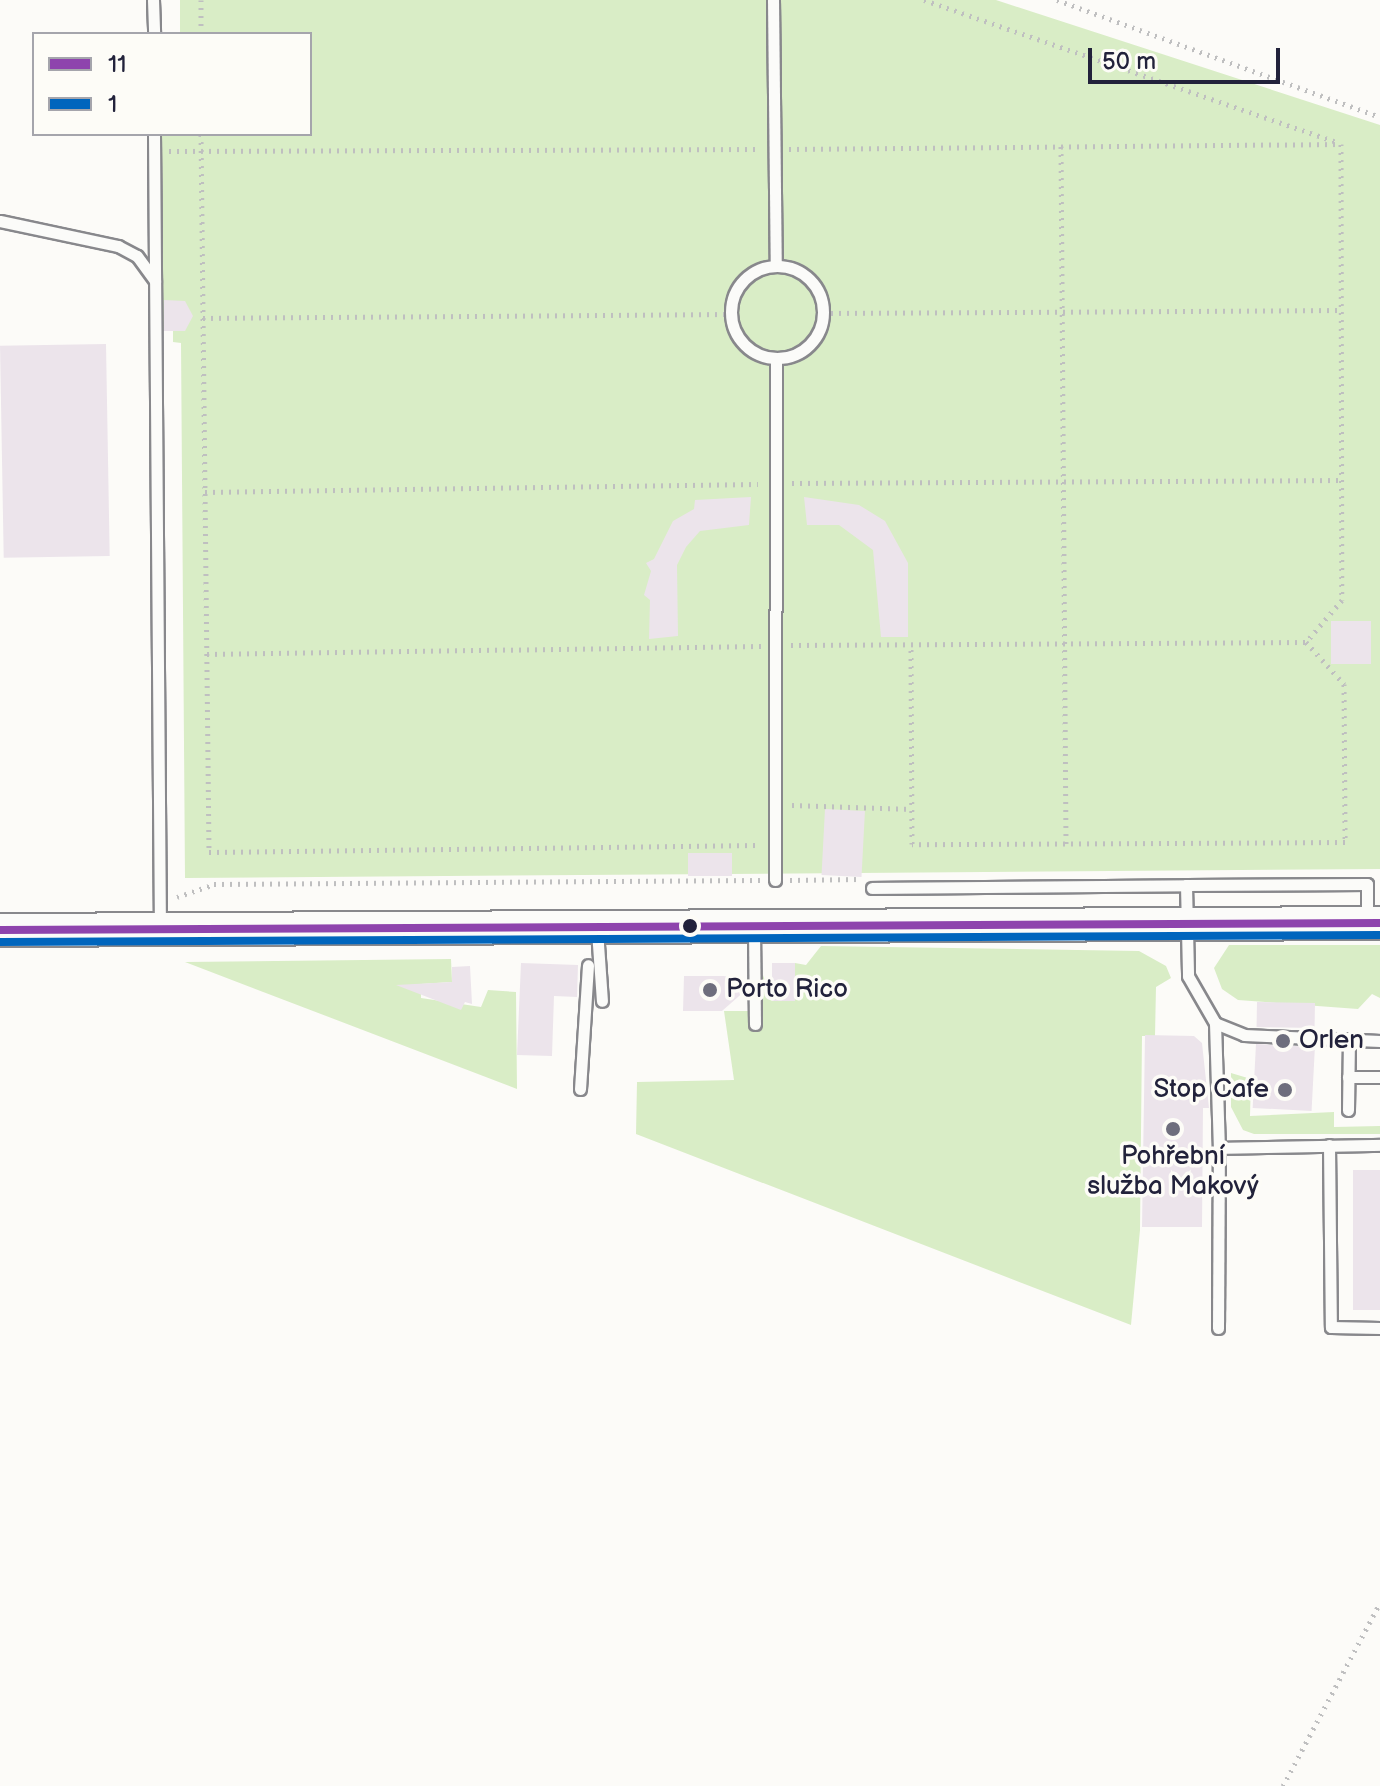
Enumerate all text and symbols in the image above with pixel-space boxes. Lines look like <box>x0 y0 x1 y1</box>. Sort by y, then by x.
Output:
legend <box>32 32 312 136</box>
scale bar <box>1092 32 1284 82</box>
text: 50 m <box>1102 47 1156 76</box>
text: 11 <box>108 50 127 79</box>
text: 1 <box>108 90 117 119</box>
unlabelled marker <box>682 918 698 934</box>
place label: Porto Rico <box>726 974 848 1006</box>
marker: Porto Rico <box>701 981 719 999</box>
place label: Orlen <box>1299 1025 1364 1057</box>
marker: Orlen <box>1274 1032 1292 1050</box>
place label: Stop Cafe <box>1154 1074 1269 1106</box>
marker: Stop Cafe <box>1276 1081 1294 1099</box>
marker: Pohřební služba Makový <box>1164 1120 1182 1138</box>
place label: Pohřební služba Makový <box>1087 1141 1259 1202</box>

